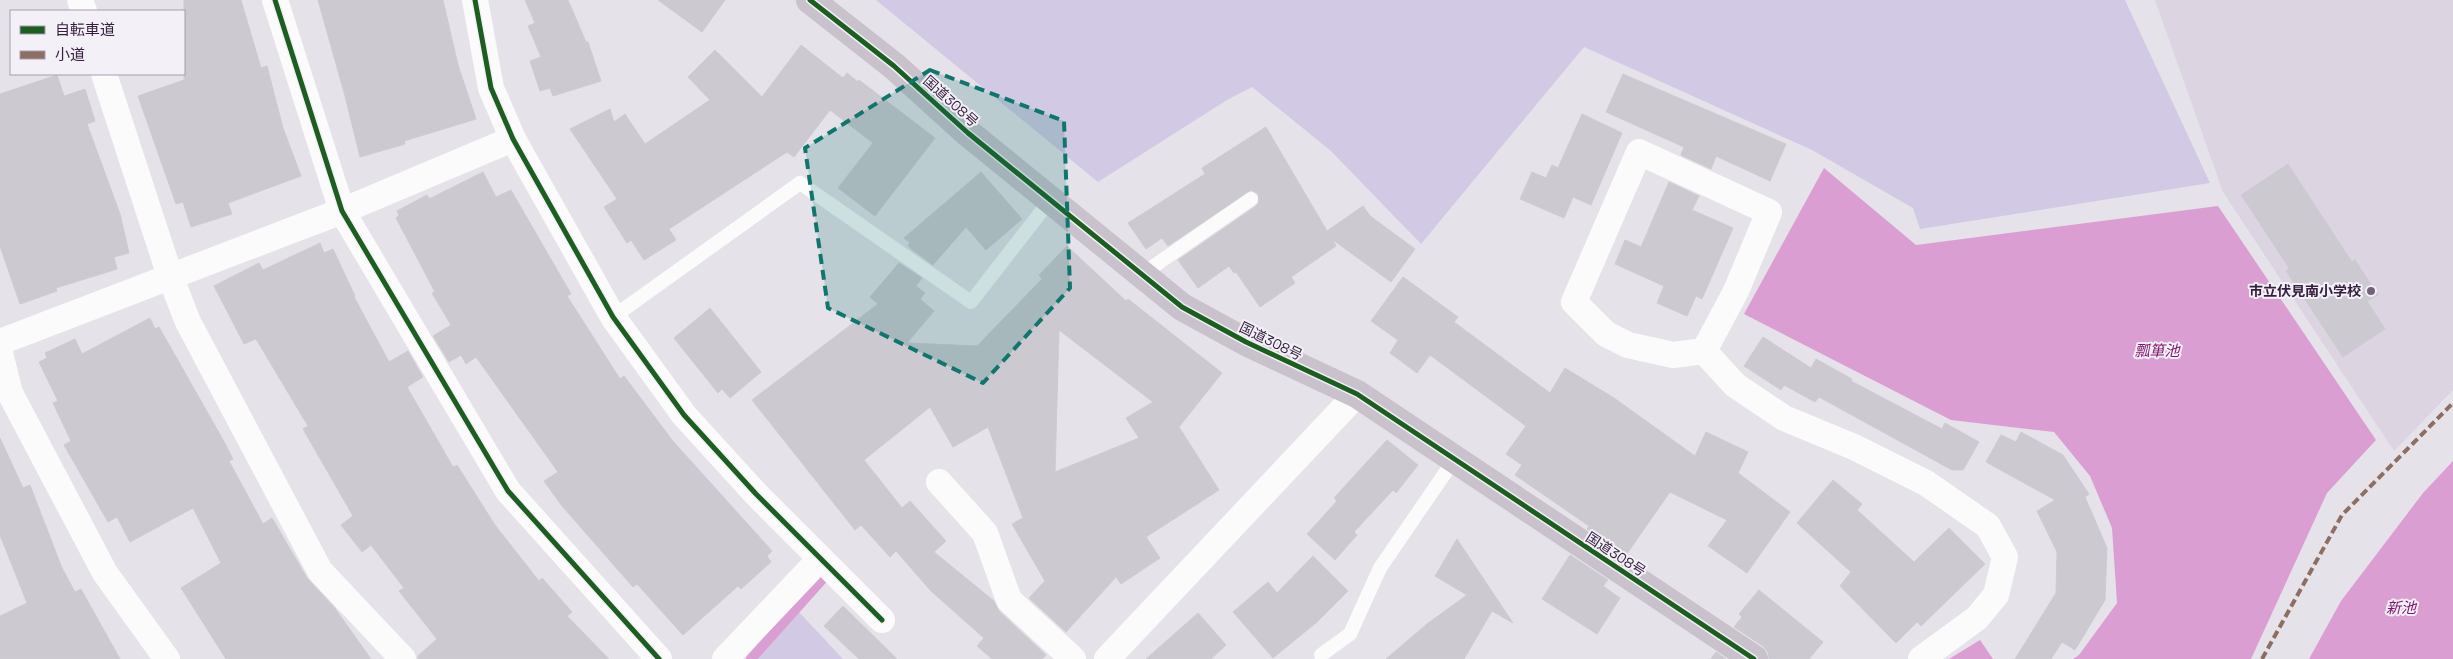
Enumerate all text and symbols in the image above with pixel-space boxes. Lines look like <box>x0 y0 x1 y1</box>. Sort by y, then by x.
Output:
legend <box>10 10 185 75</box>
text: 自転車道 <box>55 20 115 39</box>
text: 小道 <box>55 45 85 64</box>
street label: 国道308号 <box>920 72 982 130</box>
place label: 市立伏見南小学校 <box>2249 282 2361 300</box>
marker: 市立伏見南小学校 <box>2365 285 2377 297</box>
street label: 国道308号 <box>1236 318 1306 364</box>
water label: 瓢箪池 <box>2134 341 2181 360</box>
street label: 国道308号 <box>1583 528 1649 580</box>
water label: 新池 <box>2386 598 2418 617</box>

